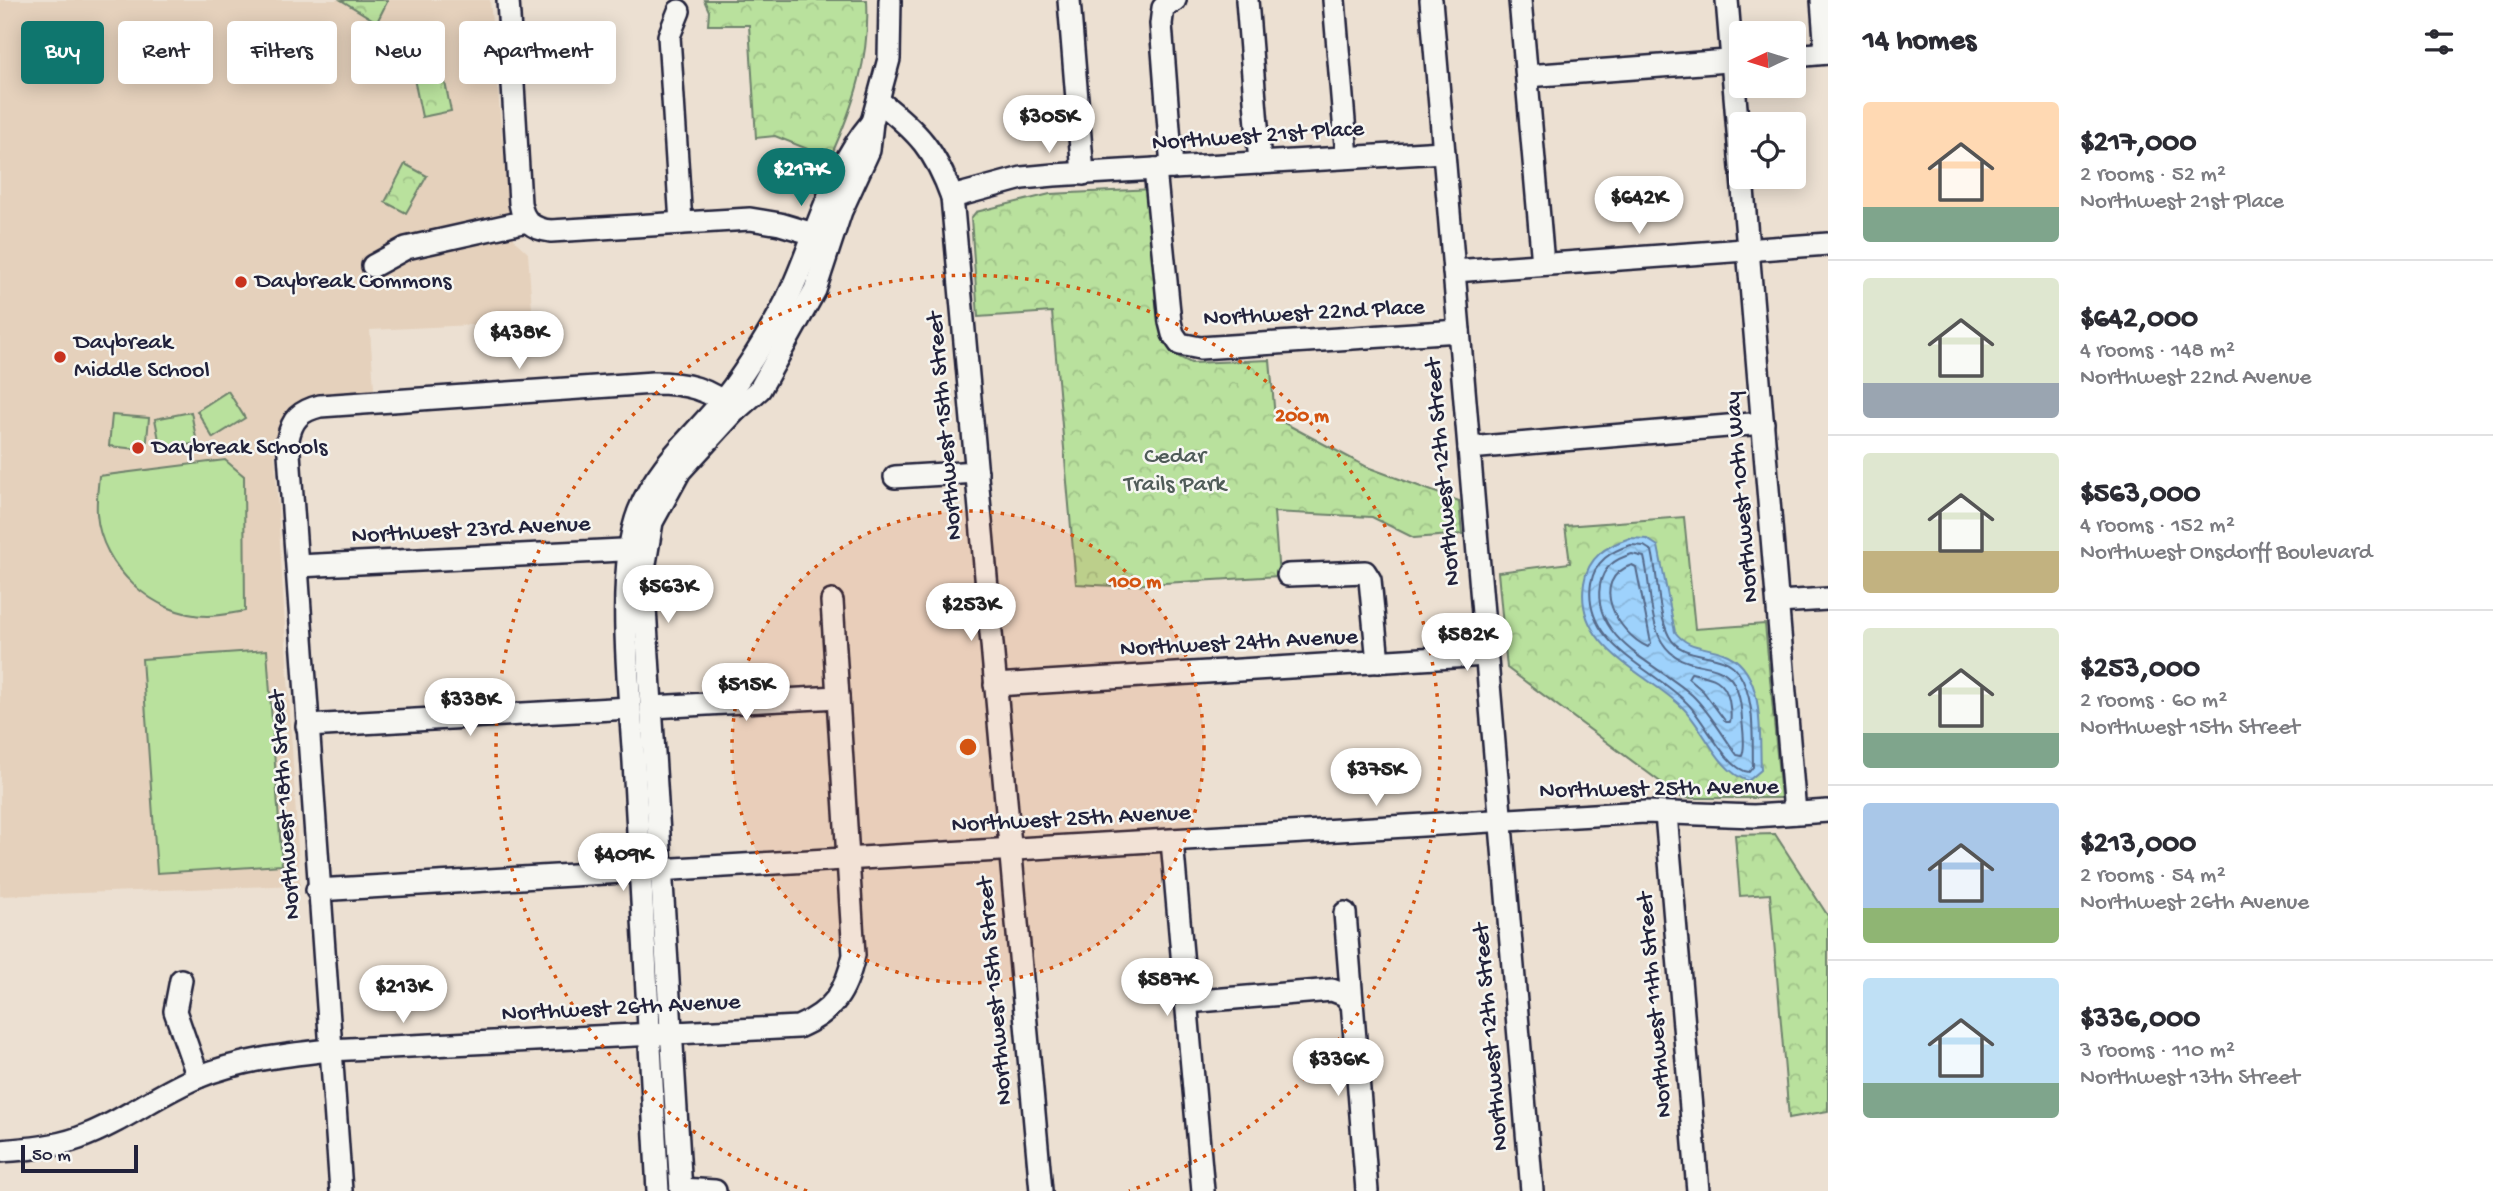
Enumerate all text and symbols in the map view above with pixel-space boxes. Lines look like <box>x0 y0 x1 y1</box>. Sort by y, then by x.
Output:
chip: Buy <box>21 21 104 84</box>
chip: Rent <box>118 21 213 84</box>
chip: Filters <box>227 21 337 84</box>
chip: New <box>351 21 445 84</box>
chip: Apartment <box>459 21 616 84</box>
north arrow <box>1729 21 1806 98</box>
map controls <box>1729 21 1806 189</box>
icon: filters <box>2420 23 2458 61</box>
text: 14 homes <box>1863 25 1976 60</box>
pin: $305K <box>1000 96 1098 155</box>
text: $305K <box>1019 104 1079 131</box>
button: locate <box>1729 112 1806 189</box>
street label: Northwest 21st Place <box>1151 115 1366 159</box>
text: $217,000 <box>2080 127 2196 162</box>
icon: home <box>1919 130 2003 214</box>
pin: $217K <box>752 148 850 208</box>
text: $217K <box>773 157 829 184</box>
text: 2 rooms · 52 m² <box>2080 162 2226 189</box>
pin: $642K <box>1590 176 1688 236</box>
text: $642K <box>1611 185 1667 212</box>
text: Northwest 21st Place <box>2080 189 2284 216</box>
place label: Daybreak Commons <box>253 268 452 297</box>
marker: Daybreak Commons <box>233 274 249 290</box>
street label: Northwest 22nd Place <box>1203 294 1426 334</box>
text: $642,000 <box>2080 303 2198 338</box>
icon: home <box>1919 306 2003 390</box>
street label: Northwest 15th Street <box>921 308 970 541</box>
pin: $438K <box>470 312 568 371</box>
text: $438K <box>490 320 548 347</box>
place label: Daybreak Middle School <box>72 329 210 386</box>
text: 4 rooms · 148 m² <box>2080 338 2235 365</box>
marker: Daybreak Middle School <box>52 349 68 365</box>
street label: Northwest 12th Street <box>1419 355 1468 587</box>
text: Northwest 22nd Avenue <box>2080 365 2311 392</box>
street label: Northwest 10th Way <box>1719 390 1767 604</box>
text: 200 m <box>1275 405 1329 430</box>
place label: Daybreak Schools <box>150 434 328 463</box>
marker: Daybreak Schools <box>130 440 146 456</box>
park label: Cedar Trails Park <box>1122 443 1228 500</box>
text: $563,000 <box>2080 478 2201 513</box>
icon: home <box>1919 481 2003 565</box>
street label: Northwest 23rd Avenue <box>351 510 592 552</box>
text: 4 rooms · 152 m² <box>2080 513 2235 540</box>
text: Northwest Onsdorff Boulevard <box>2080 540 2372 567</box>
pin: $563K <box>619 566 717 625</box>
text: 100 m <box>1108 571 1161 596</box>
text: $563K <box>639 574 697 601</box>
pin: $253K <box>922 584 1020 643</box>
text: $253K <box>942 592 1000 619</box>
pin: $582K <box>1418 614 1516 673</box>
text: $582K <box>1438 622 1496 649</box>
street label: Northwest 24th Avenue <box>1119 623 1359 665</box>
text: $253,000 <box>2080 653 2200 688</box>
icon: home <box>1919 656 2003 740</box>
pin: $515K <box>697 664 795 723</box>
text: $515K <box>718 672 774 699</box>
pin: $338K <box>421 678 519 738</box>
street label: Northwest 18th Street <box>263 687 308 921</box>
text: $338K <box>440 687 500 714</box>
text: 2 rooms · 60 m² <box>2080 688 2227 715</box>
text: Northwest 15th Street <box>2080 715 2300 742</box>
centre of rings <box>956 735 980 759</box>
pin: $375K <box>1327 748 1425 808</box>
text: $375K <box>1347 757 1406 784</box>
street label: Northwest 25th Avenue <box>1539 773 1780 807</box>
street label: Northwest 25th Avenue <box>951 799 1192 841</box>
text: $213,000 <box>2080 828 2196 863</box>
icon: home <box>1919 831 2003 915</box>
pin: $409K <box>574 834 672 893</box>
text: $409K <box>594 842 652 869</box>
text: 2 rooms · 54 m² <box>2080 863 2226 890</box>
street label: Northwest 15th Street <box>971 873 1020 1106</box>
street label: Northwest 11th Street <box>1631 889 1680 1119</box>
text: Northwest 26th Avenue <box>2080 890 2309 917</box>
street label: Northwest 12th Street <box>1467 920 1516 1152</box>
pin: $587K <box>1118 958 1216 1018</box>
pin: $213K <box>354 965 452 1025</box>
text: $587K <box>1137 967 1197 994</box>
text: $213K <box>375 974 431 1001</box>
street label: Northwest 26th Avenue <box>501 988 742 1030</box>
text: $336,000 <box>2080 1003 2200 1038</box>
icon: home <box>1919 1006 2003 1090</box>
pin: $336K <box>1289 1038 1387 1098</box>
text: 3 rooms · 110 m² <box>2080 1038 2235 1065</box>
text: $336K <box>1309 1047 1367 1074</box>
text: Northwest 13th Street <box>2080 1065 2300 1092</box>
scale bar <box>21 1142 138 1174</box>
text: 50 m <box>32 1145 71 1168</box>

